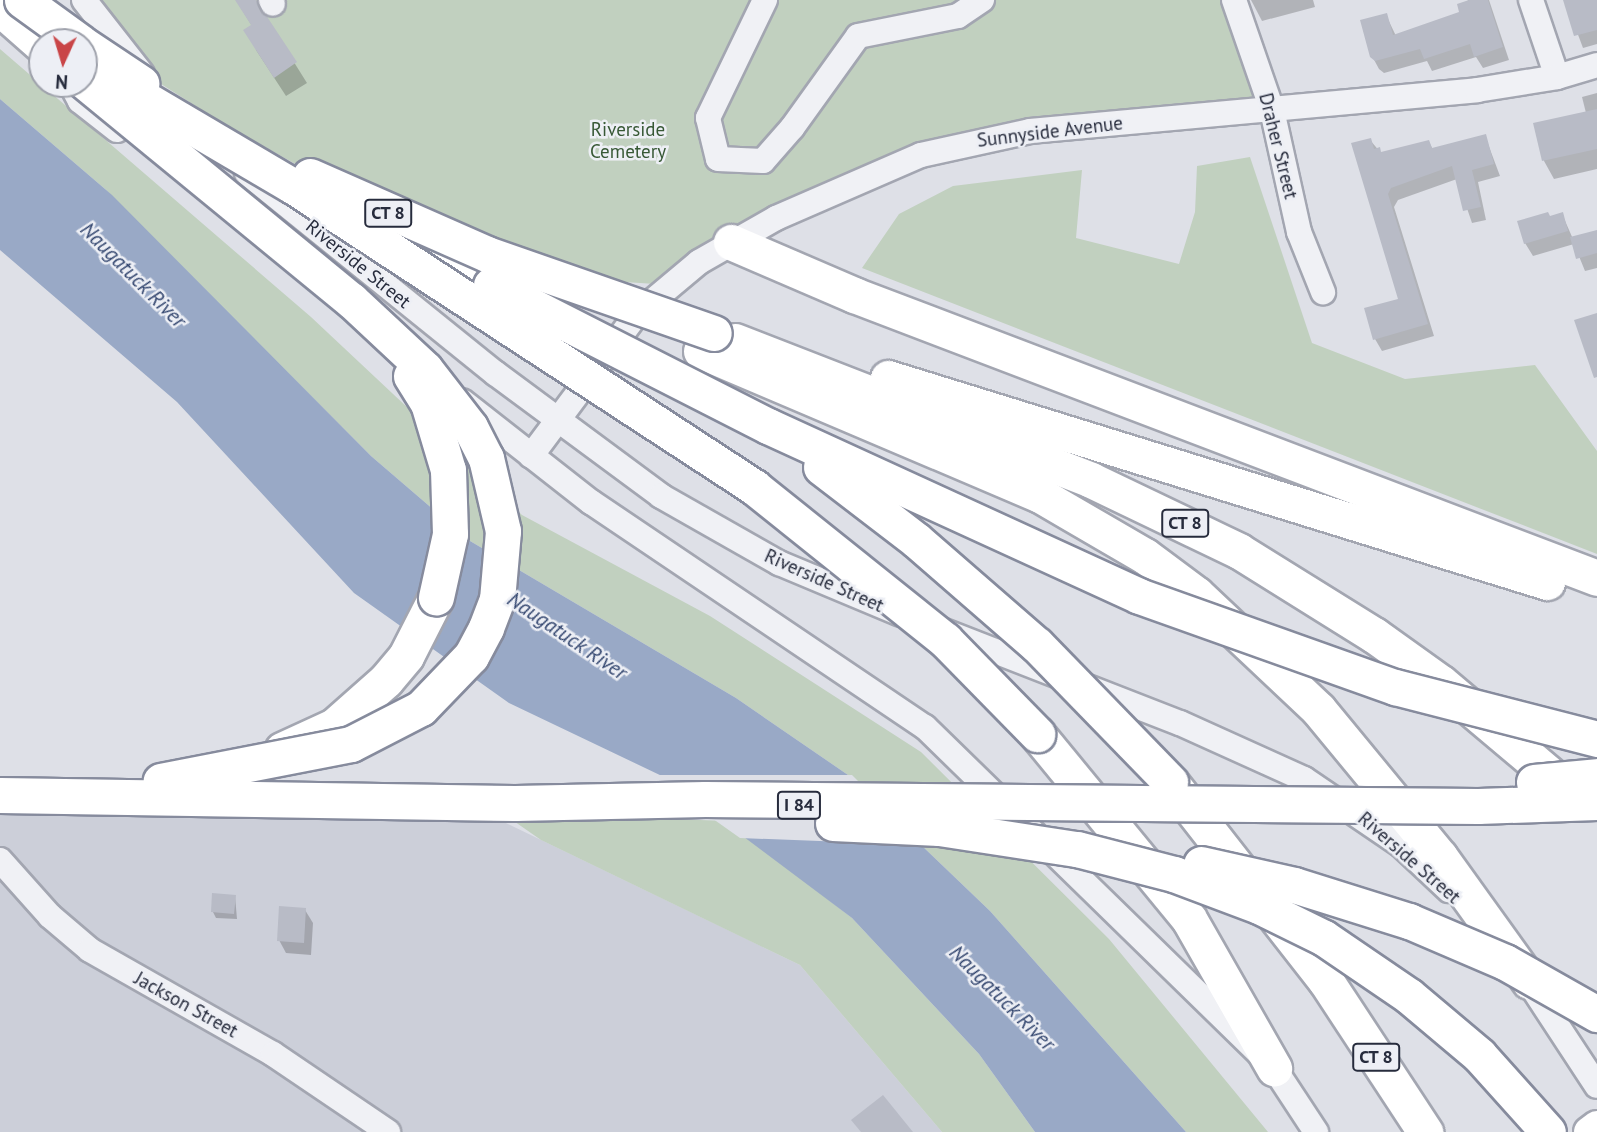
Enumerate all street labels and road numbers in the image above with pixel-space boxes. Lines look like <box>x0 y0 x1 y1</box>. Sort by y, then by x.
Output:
street label: Draher Street <box>1254 91 1302 201</box>
street label: Sunnyside Avenue <box>975 112 1125 152</box>
road number: CT 8 <box>364 198 412 228</box>
street label: Riverside Street <box>301 215 415 313</box>
road number: CT 8 <box>1160 508 1210 538</box>
street label: Riverside Street <box>761 545 887 617</box>
road number: I 84 <box>776 790 822 820</box>
street label: Riverside Street <box>1353 807 1465 909</box>
street label: Jackson Street <box>130 967 242 1043</box>
road number: CT 8 <box>1352 1042 1400 1072</box>

